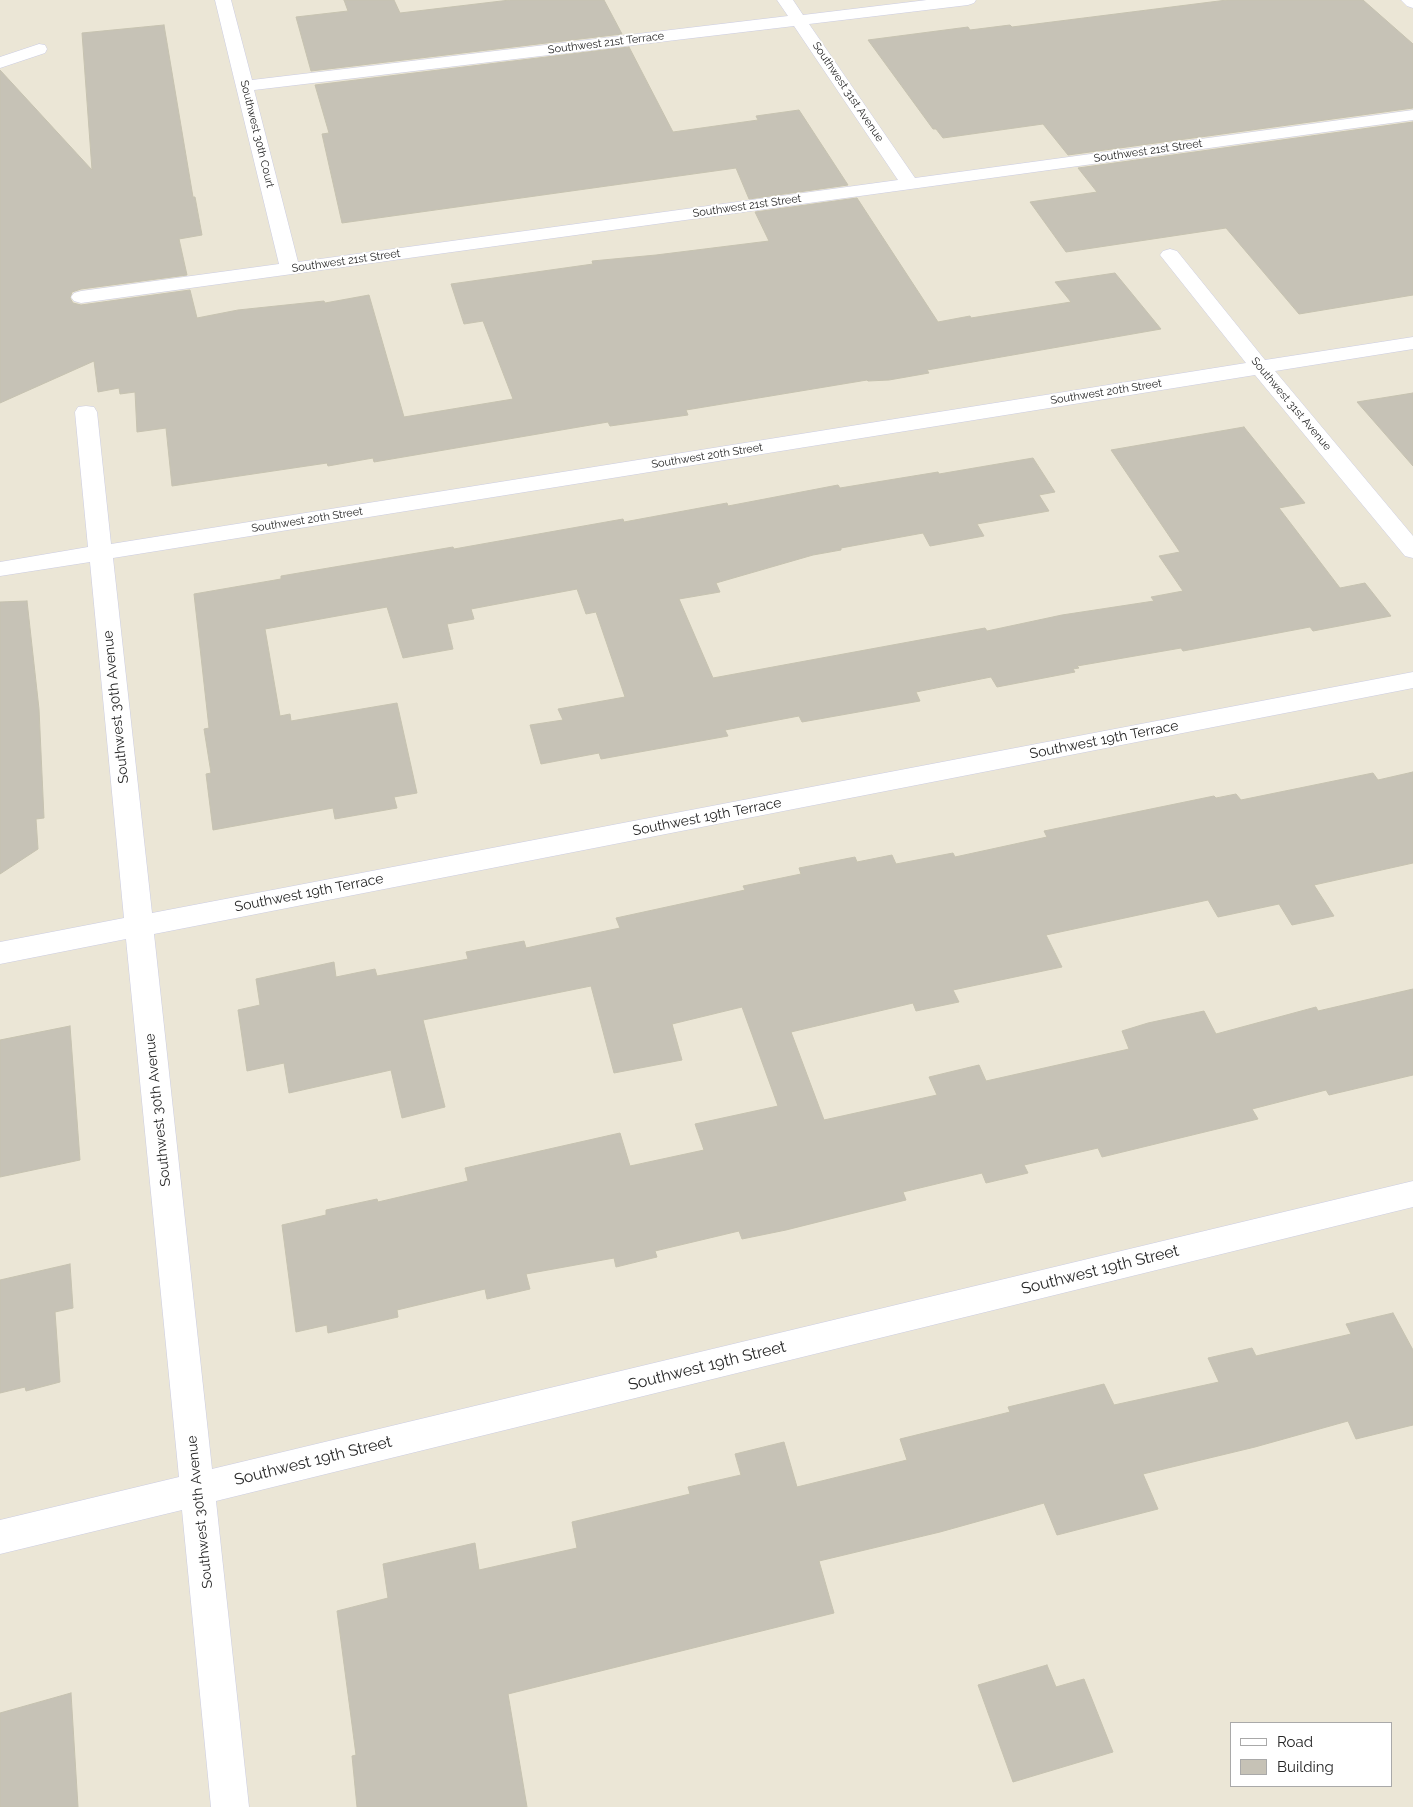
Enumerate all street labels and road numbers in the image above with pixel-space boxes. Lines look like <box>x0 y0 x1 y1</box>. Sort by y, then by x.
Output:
street label: Southwest 21st Terrace <box>547 29 665 57</box>
street label: Southwest 31st Avenue <box>810 40 886 144</box>
street label: Southwest 30th Court <box>237 79 277 189</box>
street label: Southwest 21st Street <box>1093 137 1203 165</box>
street label: Southwest 21st Street <box>692 192 802 220</box>
street label: Southwest 21st Street <box>291 247 401 275</box>
street label: Southwest 31st Avenue <box>1248 355 1334 453</box>
street label: Southwest 20th Street <box>1049 377 1163 407</box>
street label: Southwest 20th Street <box>650 441 764 471</box>
street label: Southwest 20th Street <box>250 505 364 535</box>
street label: Southwest 30th Avenue <box>100 630 132 784</box>
street label: Southwest 19th Terrace <box>1028 717 1180 763</box>
street label: Southwest 19th Terrace <box>631 794 783 840</box>
street label: Southwest 19th Terrace <box>233 870 385 916</box>
street label: Southwest 30th Avenue <box>142 1033 174 1187</box>
street label: Southwest 19th Street <box>1019 1241 1181 1299</box>
street label: Southwest 19th Street <box>626 1337 788 1395</box>
street label: Southwest 19th Street <box>232 1432 394 1490</box>
street label: Southwest 30th Avenue <box>184 1435 216 1589</box>

